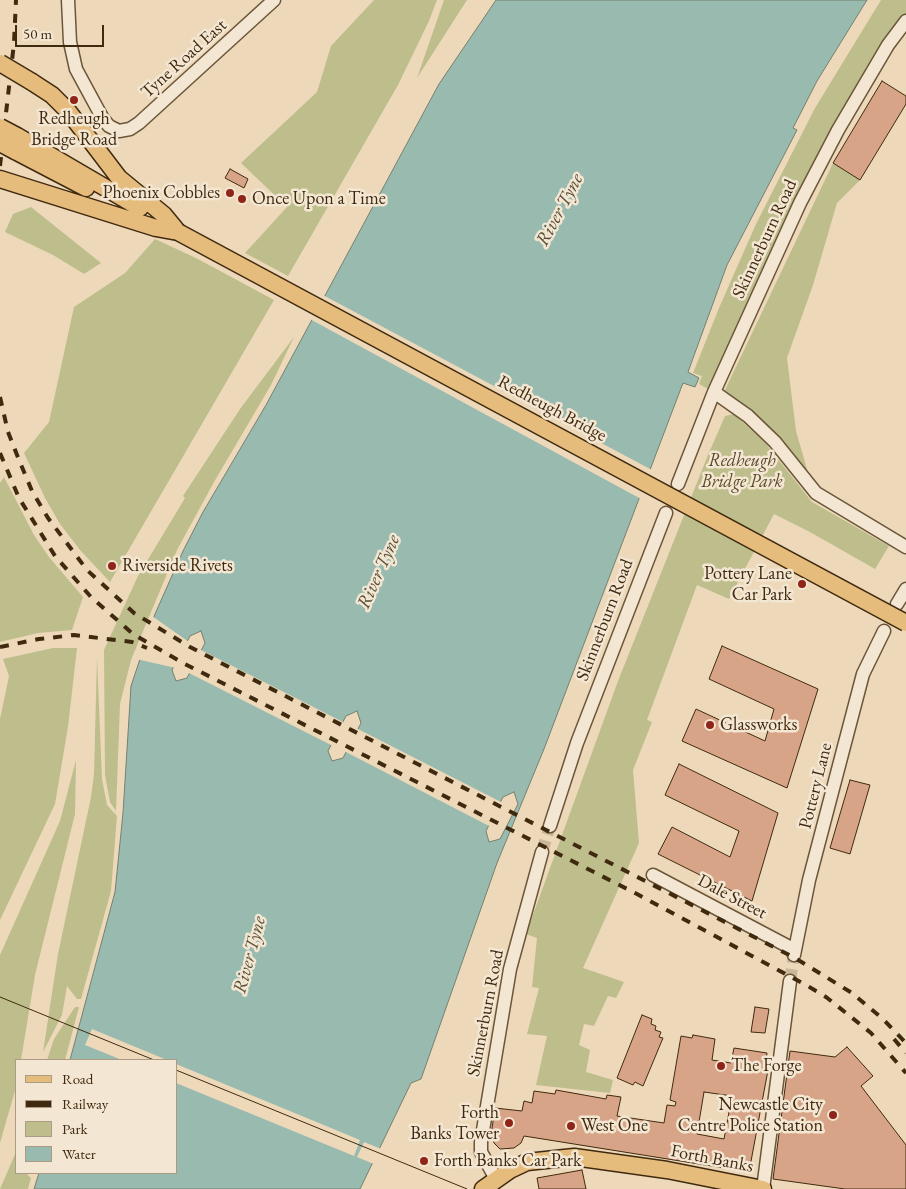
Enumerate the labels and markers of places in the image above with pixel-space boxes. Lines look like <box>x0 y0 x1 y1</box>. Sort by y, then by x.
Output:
marker: Redheugh Bridge Road <box>68 94 80 106</box>
place label: Redheugh Bridge Road <box>31 108 117 150</box>
place label: Phoenix Cobbles <box>102 182 220 204</box>
marker: Phoenix Cobbles <box>224 187 236 199</box>
place label: Once Upon a Time <box>252 188 386 210</box>
marker: Once Upon a Time <box>236 193 248 205</box>
place label: Riverside Rivets <box>122 555 233 577</box>
marker: Riverside Rivets <box>106 560 118 572</box>
place label: Pottery Lane Car Park <box>704 563 792 606</box>
marker: Pottery Lane Car Park <box>796 578 808 590</box>
place label: Glassworks <box>720 714 797 736</box>
marker: Glassworks <box>704 719 716 731</box>
place label: The Forge <box>731 1055 801 1077</box>
marker: The Forge <box>715 1060 727 1072</box>
place label: Newcastle City Centre Police Station <box>678 1094 823 1136</box>
place label: Forth Banks Tower <box>410 1102 499 1144</box>
marker: Newcastle City Centre Police Station <box>827 1109 839 1121</box>
place label: West One <box>581 1115 648 1137</box>
marker: Forth Banks Tower <box>503 1117 515 1129</box>
marker: West One <box>565 1120 577 1132</box>
place label: Forth Banks Car Park <box>434 1150 581 1172</box>
marker: Forth Banks Car Park <box>418 1155 430 1167</box>

